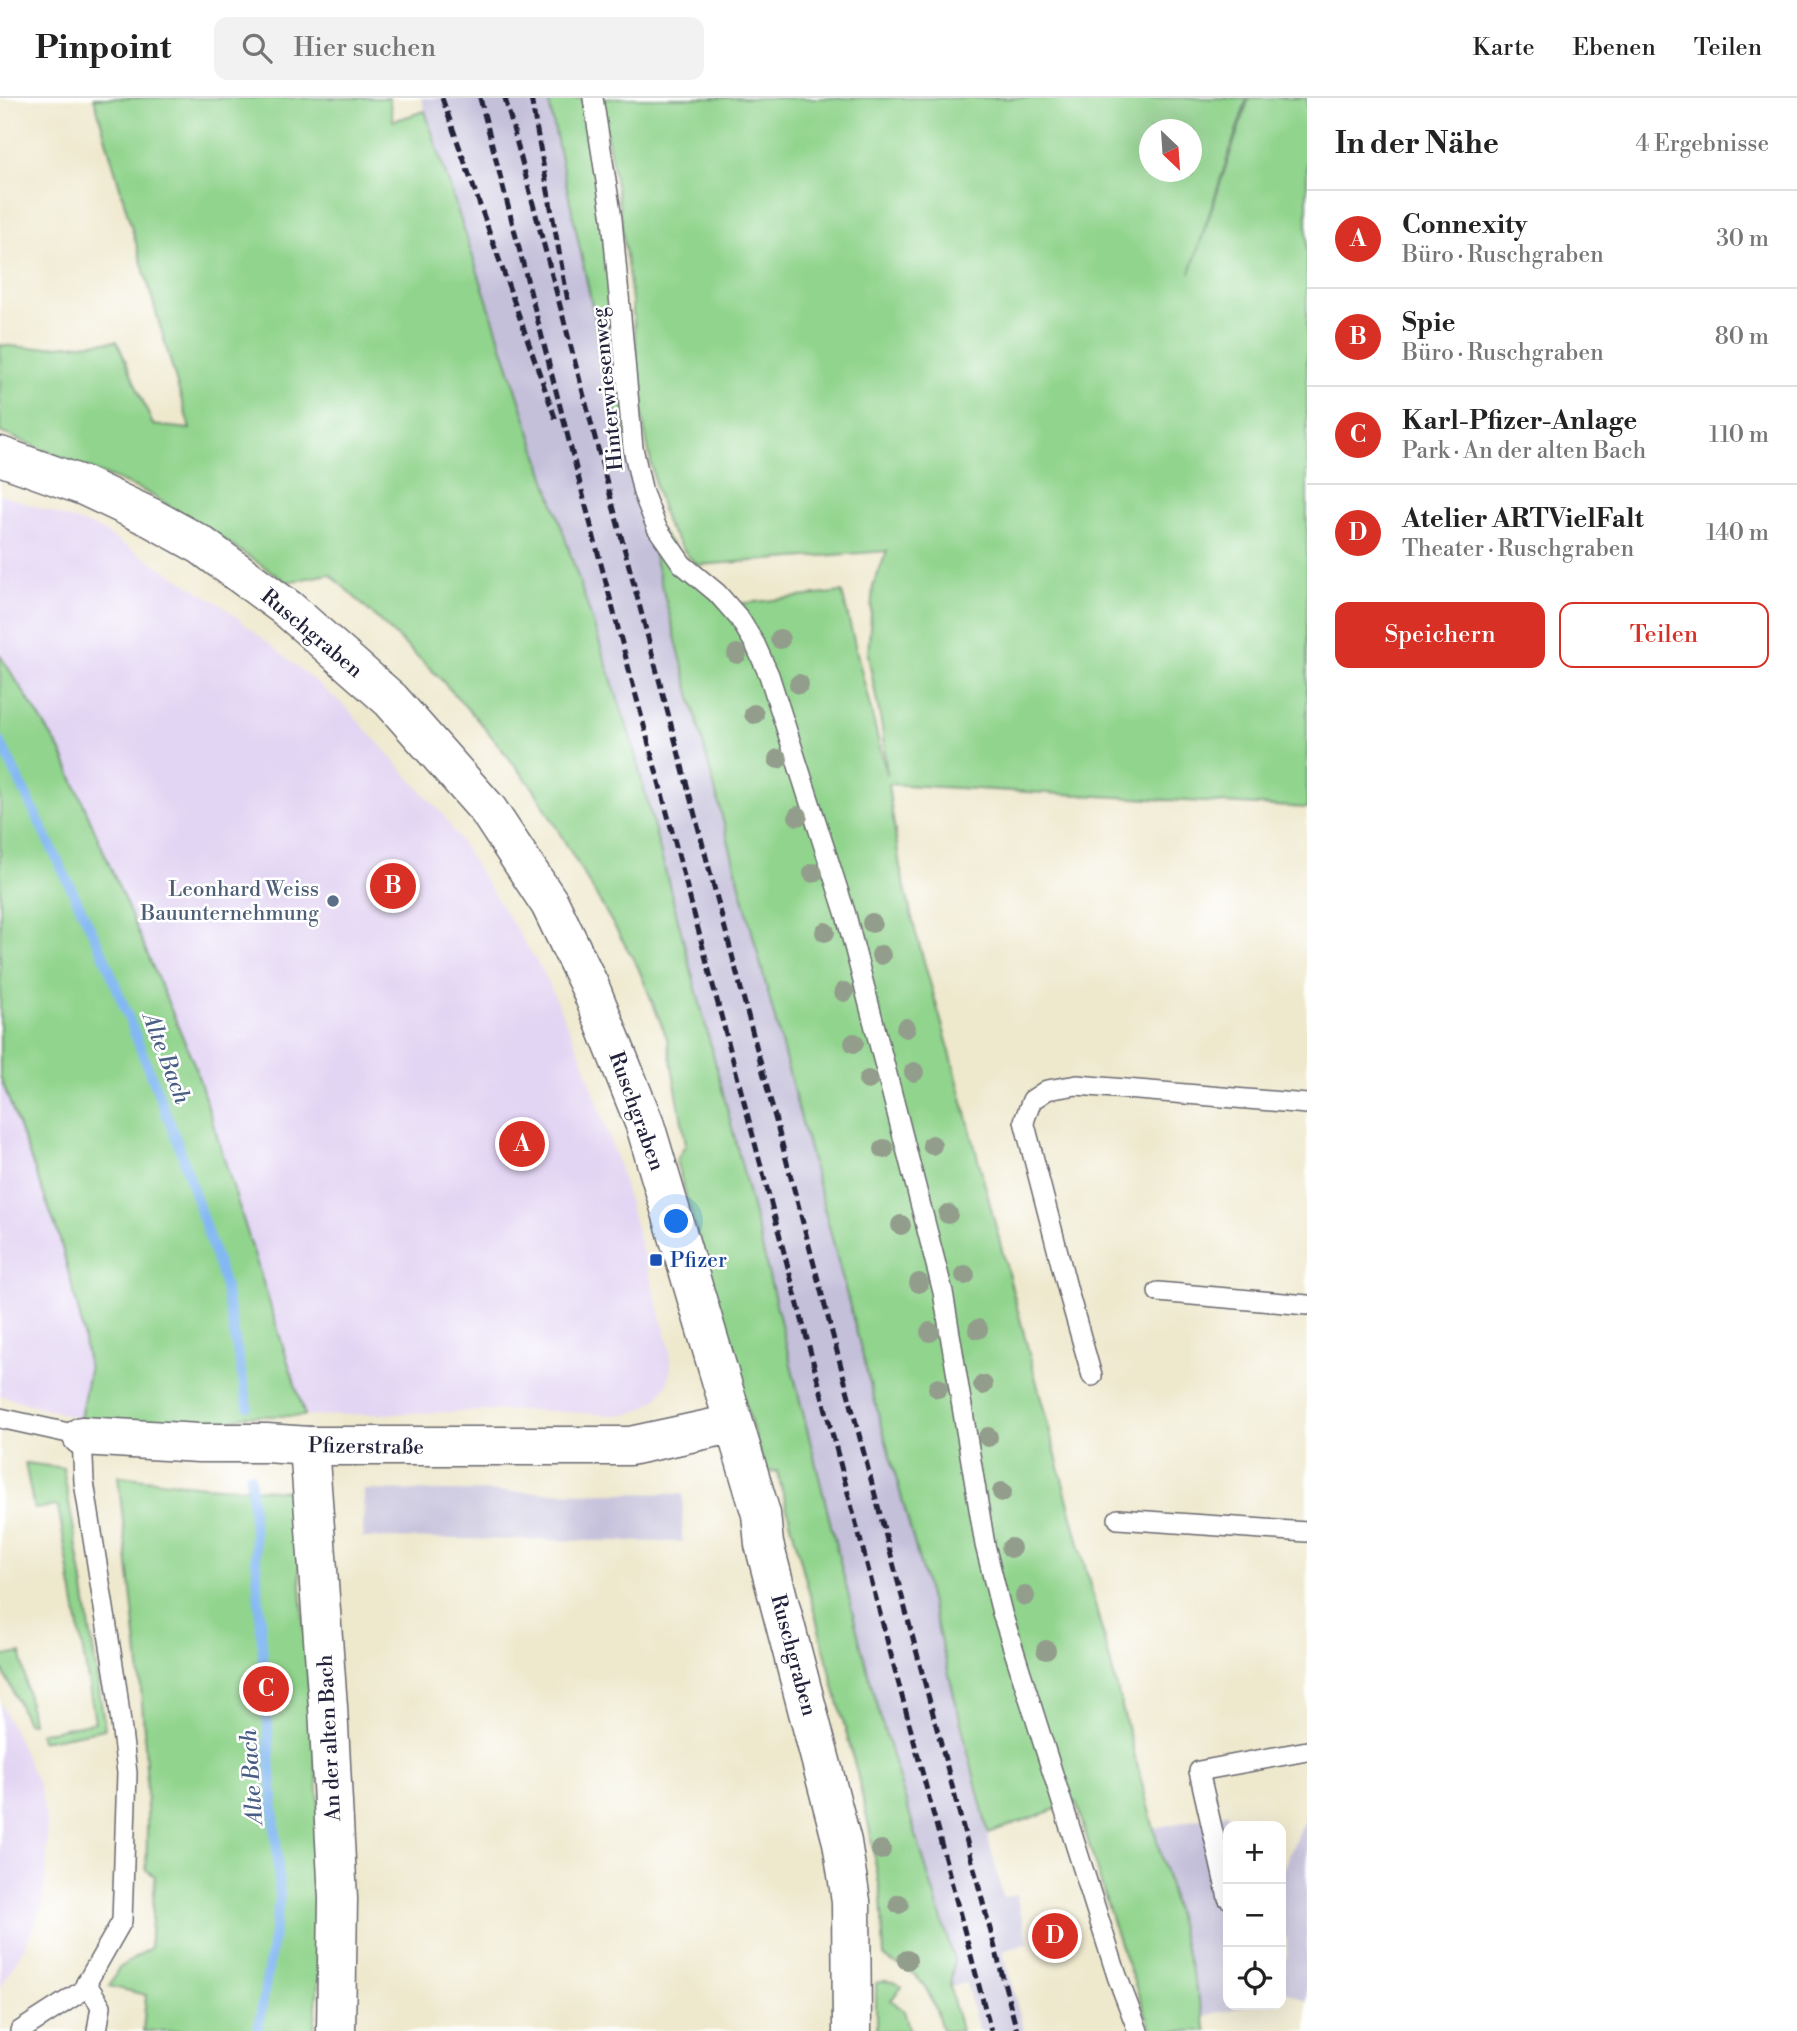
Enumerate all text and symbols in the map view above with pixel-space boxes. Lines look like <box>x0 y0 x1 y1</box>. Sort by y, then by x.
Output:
search box <box>214 17 704 80</box>
text: Pinpoint <box>35 28 172 69</box>
icon: search <box>238 29 276 67</box>
text: Hier suchen <box>294 32 436 64</box>
text: Karte <box>1473 33 1535 63</box>
text: Ebenen <box>1573 33 1656 63</box>
text: Teilen <box>1694 33 1762 63</box>
north arrow <box>1139 119 1202 182</box>
text: In der Nähe <box>1335 125 1499 163</box>
text: 4 Ergebnisse <box>1636 130 1769 158</box>
text: Connexity <box>1402 209 1527 241</box>
text: A <box>1350 225 1366 253</box>
text: 30 m <box>1716 225 1769 253</box>
text: Büro · Ruschgraben <box>1402 241 1604 269</box>
street label: Hinterwiesenweg <box>586 306 630 472</box>
text: Spie <box>1402 307 1456 339</box>
text: B <box>1349 323 1367 351</box>
text: 80 m <box>1715 323 1769 351</box>
text: Büro · Ruschgraben <box>1402 339 1604 367</box>
text: Karl-Pfizer-Anlage <box>1402 405 1637 437</box>
text: C <box>1350 421 1366 449</box>
text: 110 m <box>1709 421 1769 449</box>
text: Park · An der alten Bach <box>1402 437 1646 465</box>
text: Atelier ARTVielFalt <box>1402 503 1644 535</box>
text: D <box>1349 519 1367 547</box>
text: 140 m <box>1706 519 1769 547</box>
text: Theater · Ruschgraben <box>1402 535 1634 563</box>
street label: Ruschgraben <box>255 584 368 684</box>
button: Speichern <box>1335 602 1545 668</box>
button: Teilen <box>1559 602 1769 668</box>
pin: B <box>370 860 416 912</box>
place label: Leonhard Weiss Bauunternehmung <box>139 877 319 927</box>
marker: Leonhard Weiss Bauunternehmung <box>325 893 341 909</box>
water label: Alte Bach <box>135 1006 196 1108</box>
street label: Ruschgraben <box>603 1048 670 1175</box>
pin: A <box>499 1118 545 1170</box>
your location <box>659 1204 693 1238</box>
place label: Pfizer <box>670 1248 727 1274</box>
marker: Pfizer <box>648 1252 664 1268</box>
street label: Pfizerstraße <box>308 1433 424 1461</box>
street label: Ruschgraben <box>764 1592 822 1719</box>
street label: An der alten Bach <box>313 1653 347 1823</box>
pin: C <box>243 1663 289 1715</box>
water label: Alte Bach <box>235 1728 270 1829</box>
map controls <box>1223 1821 1286 2010</box>
button: + <box>1223 1821 1286 1884</box>
button: − <box>1223 1884 1286 1947</box>
pin: D <box>1032 1910 1078 1962</box>
button: locate <box>1223 1947 1286 2010</box>

